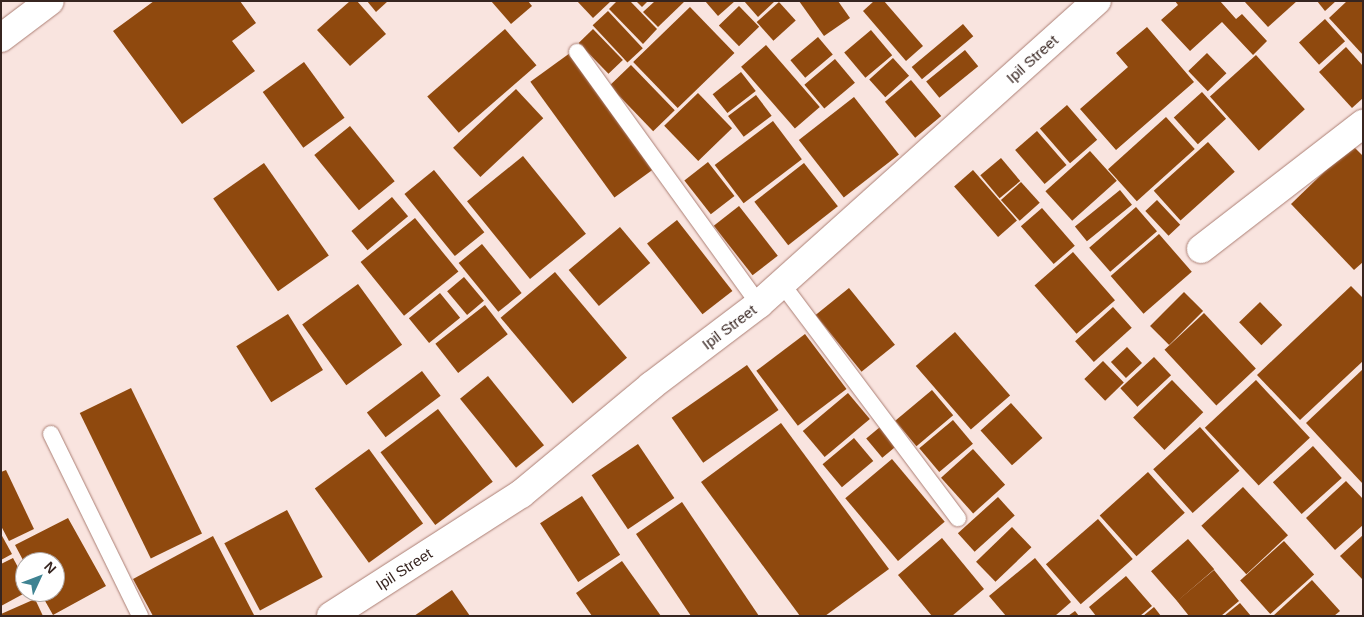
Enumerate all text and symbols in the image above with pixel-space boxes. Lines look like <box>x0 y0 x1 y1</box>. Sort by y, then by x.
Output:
street label: Ipil Street <box>1002 31 1062 87</box>
street label: Ipil Street <box>698 301 760 353</box>
street label: Ipil Street <box>373 544 435 594</box>
north arrow <box>15 552 65 602</box>
text: N <box>41 558 60 577</box>

